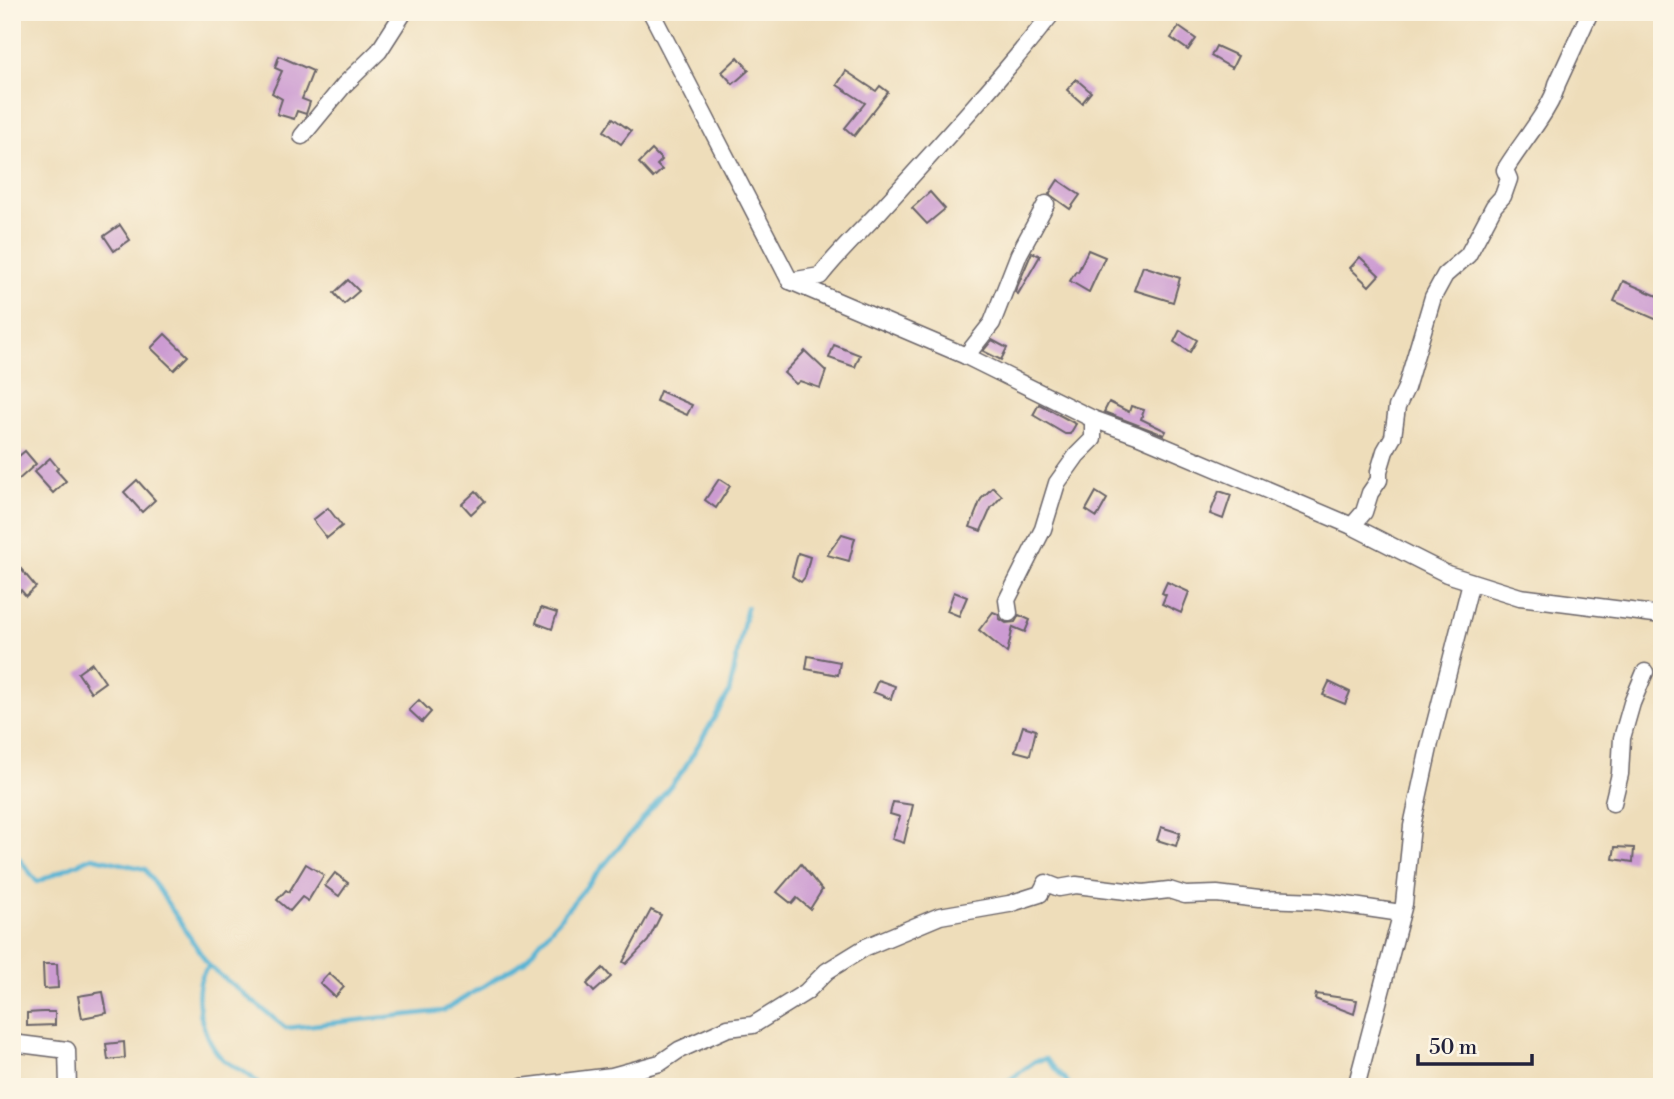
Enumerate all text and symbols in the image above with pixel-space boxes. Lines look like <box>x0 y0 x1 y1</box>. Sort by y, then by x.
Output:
scale bar <box>1418 1022 1532 1066</box>
text: 50 m <box>1429 1035 1477 1061</box>

